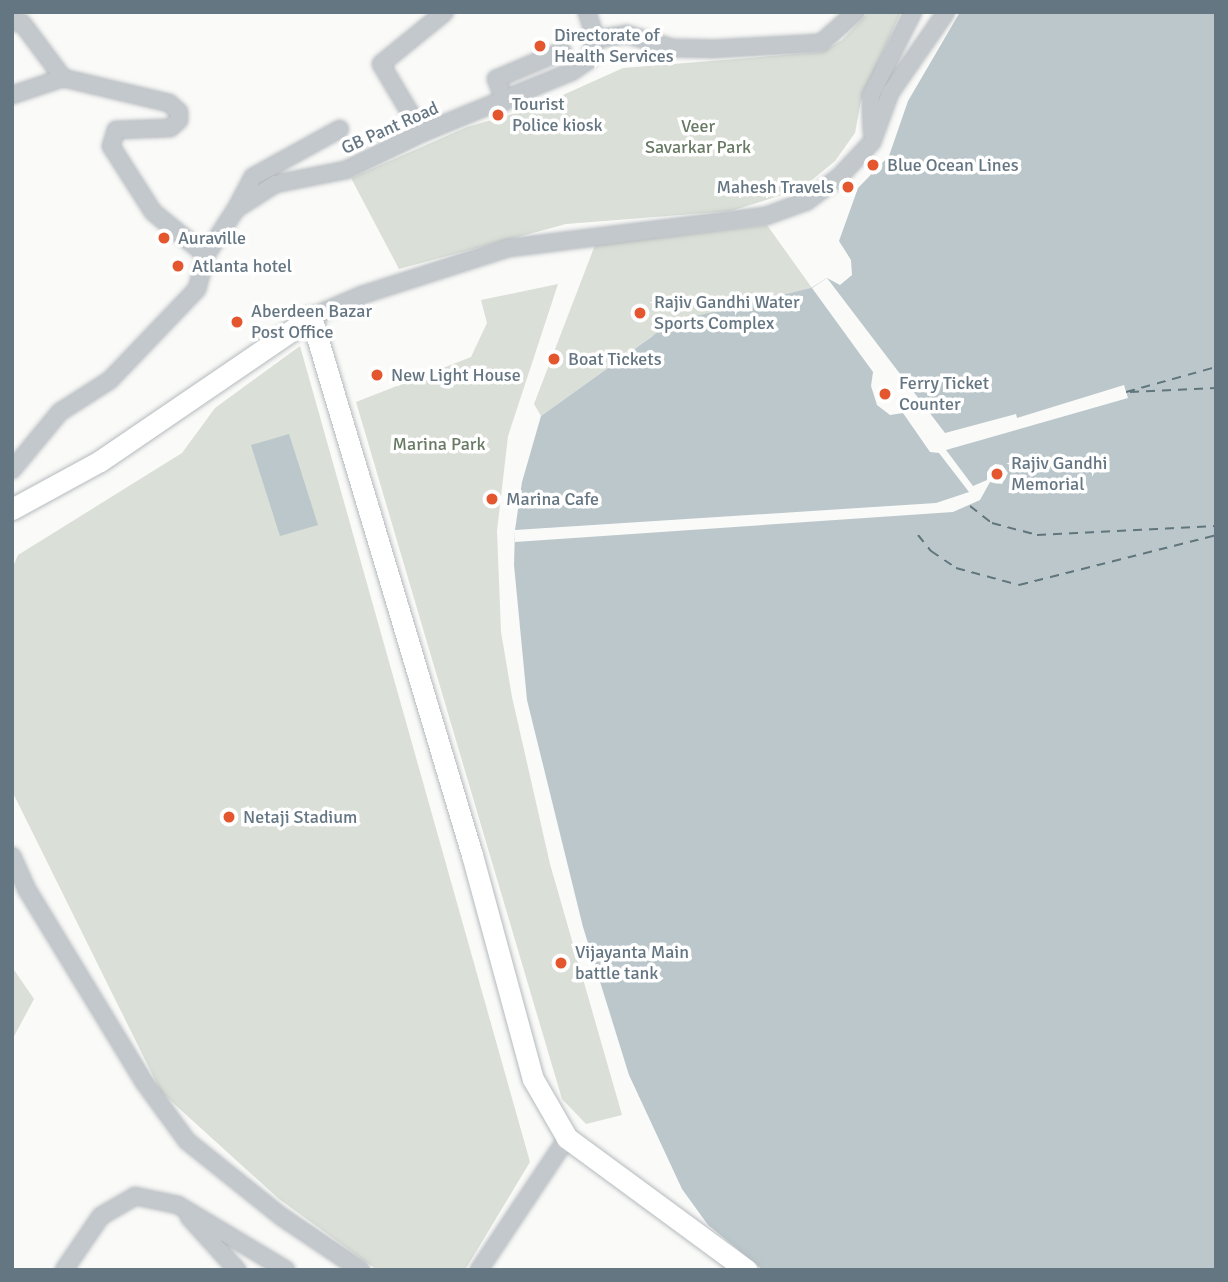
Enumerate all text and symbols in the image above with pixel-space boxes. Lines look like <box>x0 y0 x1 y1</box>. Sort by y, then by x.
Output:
place label: Directorate of Health Services <box>554 25 674 68</box>
marker: Directorate of Health Services <box>532 38 548 54</box>
place label: Tourist Police kiosk <box>512 94 603 136</box>
street label: GB Pant Road <box>338 97 442 159</box>
marker: Tourist Police kiosk <box>490 107 506 123</box>
park label: Veer Savarkar Park <box>645 116 751 158</box>
place label: Blue Ocean Lines <box>887 154 1019 176</box>
marker: Blue Ocean Lines <box>865 157 881 173</box>
place label: Mahesh Travels <box>716 176 834 198</box>
marker: Mahesh Travels <box>840 179 856 195</box>
place label: Auraville <box>178 227 246 249</box>
marker: Auraville <box>156 230 172 246</box>
place label: Atlanta hotel <box>192 255 292 277</box>
marker: Atlanta hotel <box>170 258 186 274</box>
place label: Rajiv Gandhi Water Sports Complex <box>654 292 800 334</box>
place label: Aberdeen Bazar Post Office <box>251 301 372 344</box>
marker: Rajiv Gandhi Water Sports Complex <box>632 305 648 321</box>
marker: Aberdeen Bazar Post Office <box>229 314 245 330</box>
place label: Boat Tickets <box>568 348 662 370</box>
marker: Boat Tickets <box>546 351 562 367</box>
place label: New Light House <box>391 364 521 386</box>
marker: New Light House <box>369 367 385 383</box>
place label: Ferry Ticket Counter <box>899 373 989 416</box>
marker: Ferry Ticket Counter <box>877 386 893 402</box>
park label: Marina Park <box>393 433 485 455</box>
place label: Rajiv Gandhi Memorial <box>1011 453 1107 496</box>
marker: Rajiv Gandhi Memorial <box>989 466 1005 482</box>
place label: Marina Cafe <box>506 488 599 510</box>
marker: Marina Cafe <box>484 491 500 507</box>
place label: Netaji Stadium <box>243 806 357 828</box>
marker: Netaji Stadium <box>221 809 237 825</box>
place label: Vijayanta Main battle tank <box>575 942 689 984</box>
marker: Vijayanta Main battle tank <box>553 955 569 971</box>

